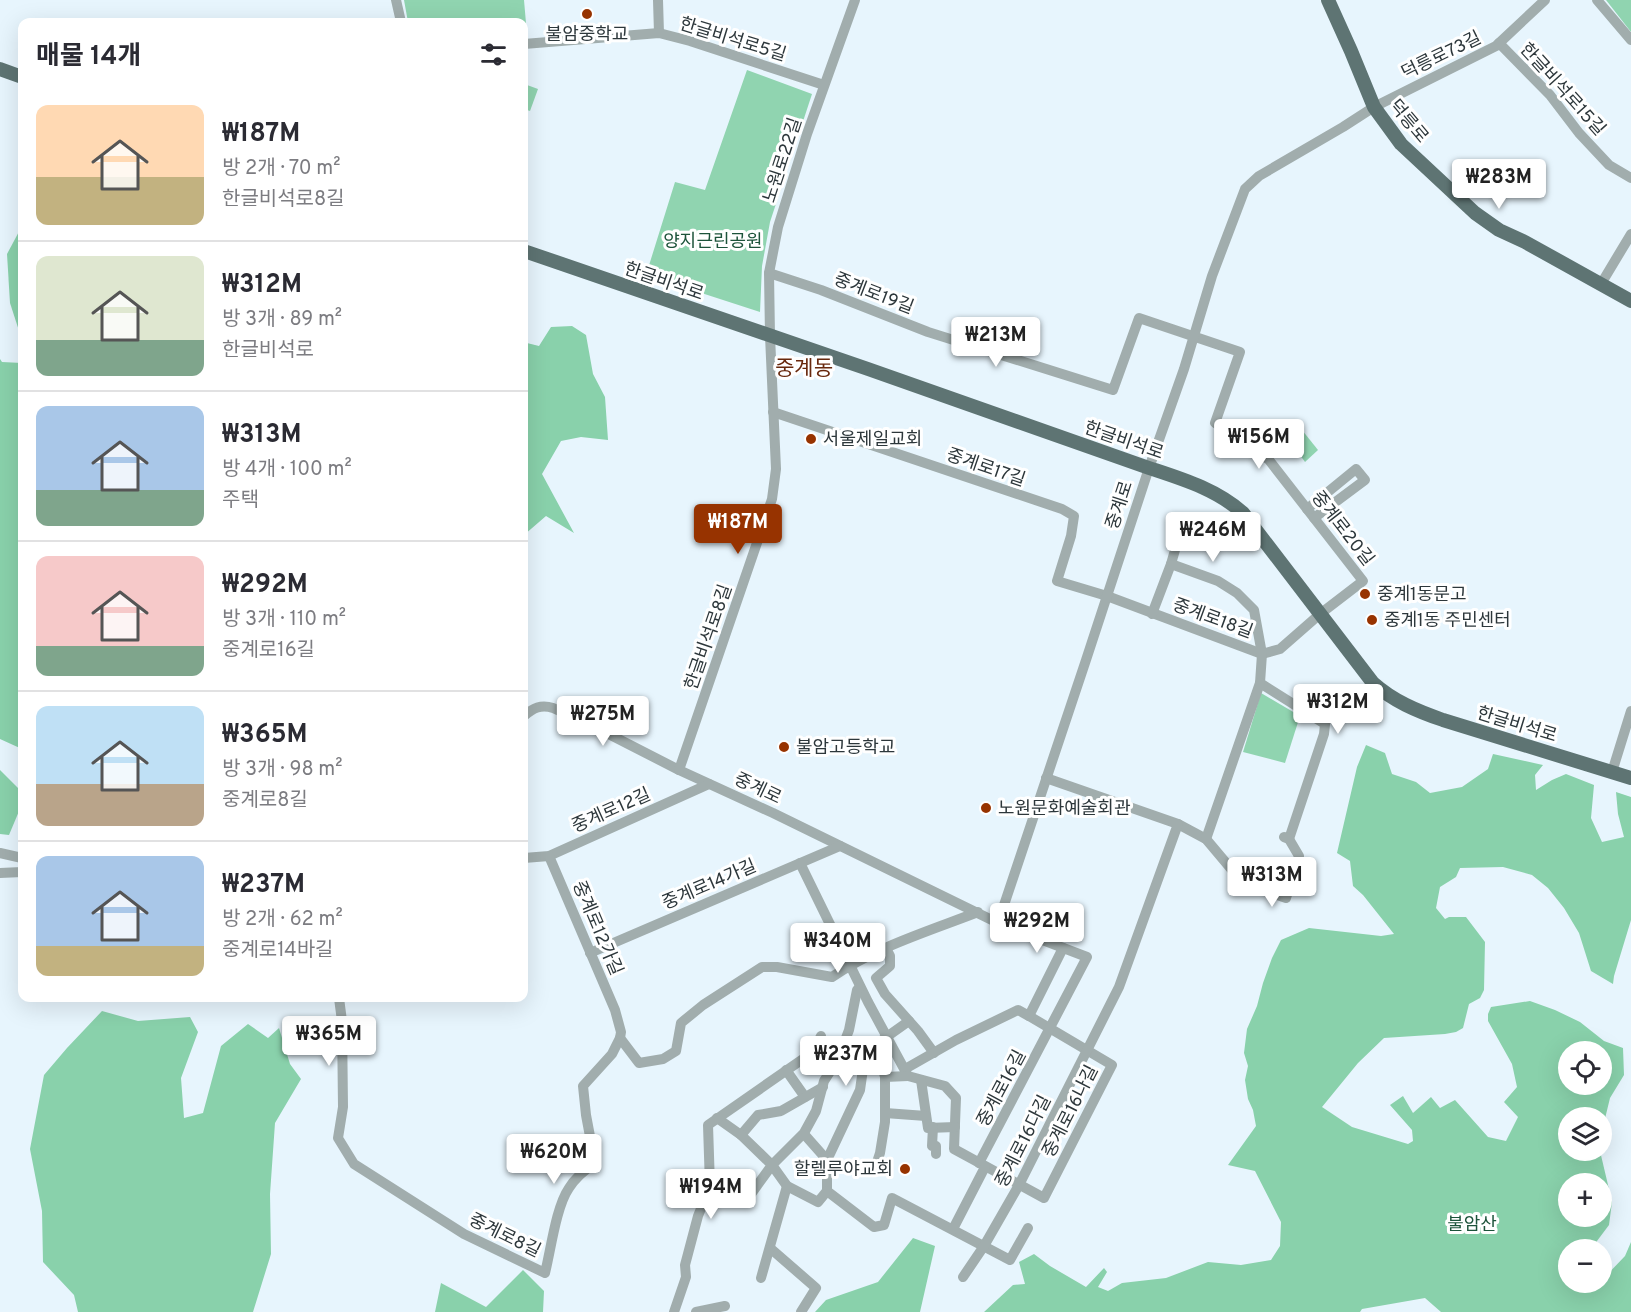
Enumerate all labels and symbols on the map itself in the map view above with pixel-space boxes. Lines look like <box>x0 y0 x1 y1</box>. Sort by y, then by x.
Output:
marker: 불암중학교 <box>580 7 594 21</box>
street label: 한글비석로5길 <box>676 13 789 68</box>
place label: 불암중학교 <box>546 24 628 47</box>
street label: 덕릉로73길 <box>1398 27 1485 86</box>
street label: 한글비석로15길 <box>1514 39 1610 141</box>
street label: 덕릉로 <box>1383 96 1433 148</box>
street label: 노원로22길 <box>759 115 808 206</box>
pin: ₩283M <box>1457 159 1541 210</box>
park label: 양지근린공원 <box>663 231 763 254</box>
street label: 한글비석로 <box>621 258 706 307</box>
street label: 중계로19길 <box>830 269 917 320</box>
pin: ₩213M <box>954 317 1038 368</box>
district label: 중계동 <box>775 356 833 383</box>
street label: 한글비석로 <box>1081 417 1166 466</box>
pin: ₩156M <box>1217 419 1301 470</box>
place label: 서울제일교회 <box>823 429 922 452</box>
marker: 서울제일교회 <box>804 432 818 446</box>
street label: 중계로17길 <box>943 444 1028 493</box>
street label: 중계로 <box>1102 478 1139 533</box>
street label: 중계로20길 <box>1305 487 1378 571</box>
pin: ₩187M <box>696 504 780 555</box>
pin: ₩246M <box>1171 512 1255 563</box>
street label: 한글비석로8길 <box>681 582 738 693</box>
place label: 중계1동문고 <box>1377 584 1467 607</box>
marker: 중계1동문고 <box>1358 587 1372 601</box>
street label: 중계로18길 <box>1169 594 1256 645</box>
place label: 중계1동 주민센터 <box>1384 610 1511 633</box>
marker: 중계1동 주민센터 <box>1365 613 1379 627</box>
pin: ₩312M <box>1296 684 1380 735</box>
pin: ₩275M <box>561 696 645 747</box>
street label: 한글비석로 <box>1474 702 1560 749</box>
place label: 불암고등학교 <box>796 737 895 760</box>
marker: 불암고등학교 <box>777 740 791 754</box>
street label: 중계로 <box>730 768 785 810</box>
street label: 중계로12길 <box>569 784 655 839</box>
place label: 노원문화예술회관 <box>998 798 1131 821</box>
marker: 노원문화예술회관 <box>979 801 993 815</box>
street label: 중계로14가길 <box>659 855 760 916</box>
pin: ₩313M <box>1230 857 1314 908</box>
street label: 중계로12가길 <box>566 878 627 979</box>
pin: ₩292M <box>995 903 1079 954</box>
pin: ₩340M <box>796 923 880 974</box>
pin: ₩365M <box>287 1016 371 1067</box>
pin: ₩237M <box>804 1036 888 1087</box>
street label: 중계로16길 <box>973 1046 1032 1131</box>
street label: 중계로16나길 <box>1038 1062 1104 1162</box>
street label: 중계로16다길 <box>991 1092 1057 1192</box>
pin: ₩620M <box>512 1134 596 1185</box>
place label: 할렐루야교회 <box>794 1159 893 1182</box>
marker: 할렐루야교회 <box>898 1162 912 1176</box>
pin: ₩194M <box>669 1169 753 1220</box>
street label: 중계로8길 <box>465 1209 544 1264</box>
park label: 불암산 <box>1447 1214 1497 1237</box>

